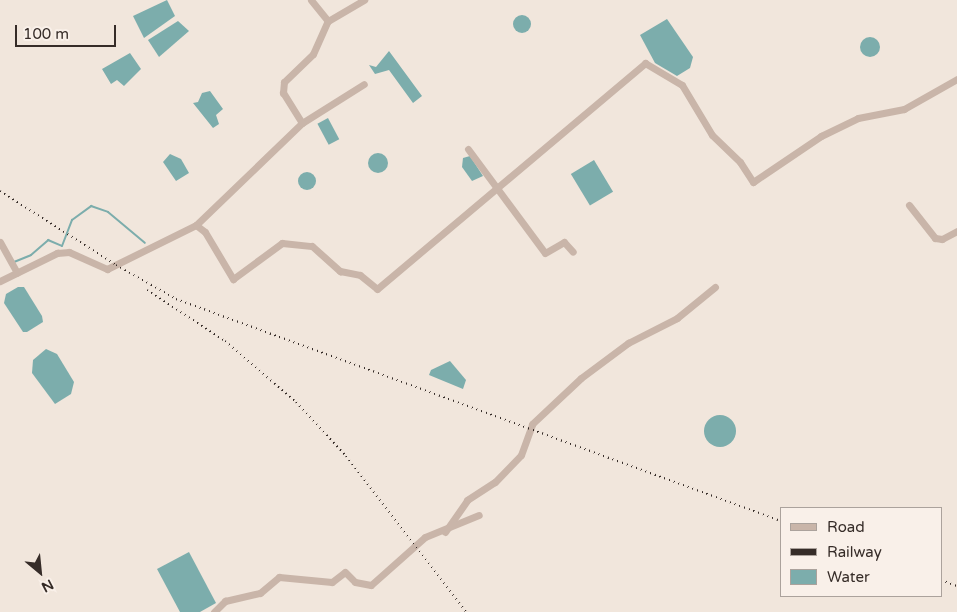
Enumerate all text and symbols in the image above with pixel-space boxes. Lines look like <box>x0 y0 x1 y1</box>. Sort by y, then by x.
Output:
scale bar <box>18 15 119 47</box>
text: 100 m <box>23 25 69 43</box>
legend <box>780 507 942 597</box>
text: Road <box>827 518 865 536</box>
text: Railway <box>827 543 882 561</box>
north arrow <box>15 547 65 597</box>
text: Water <box>827 568 870 586</box>
text: N <box>38 576 56 596</box>

